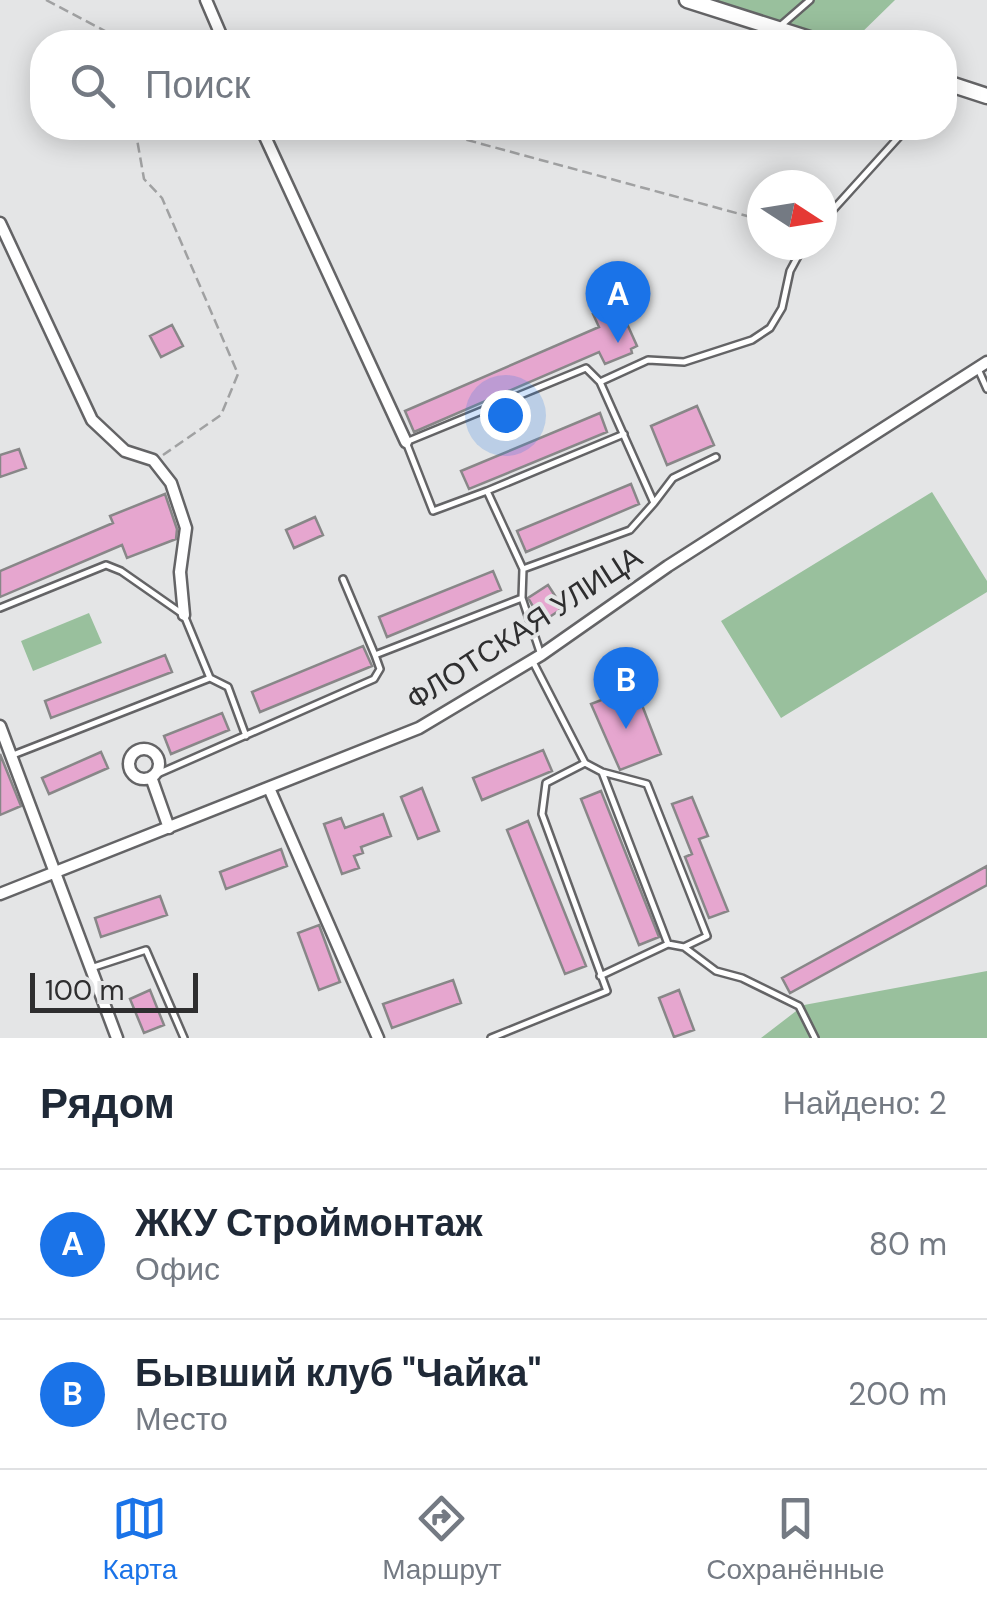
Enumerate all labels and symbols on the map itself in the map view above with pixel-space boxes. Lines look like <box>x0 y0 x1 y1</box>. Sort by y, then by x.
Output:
north arrow <box>747 170 837 260</box>
pin: A <box>586 260 650 343</box>
your location <box>480 390 531 441</box>
street label: ФЛОТСКАЯ УЛИЦА <box>399 537 649 719</box>
pin: B <box>594 646 658 729</box>
scale bar <box>30 968 198 1013</box>

